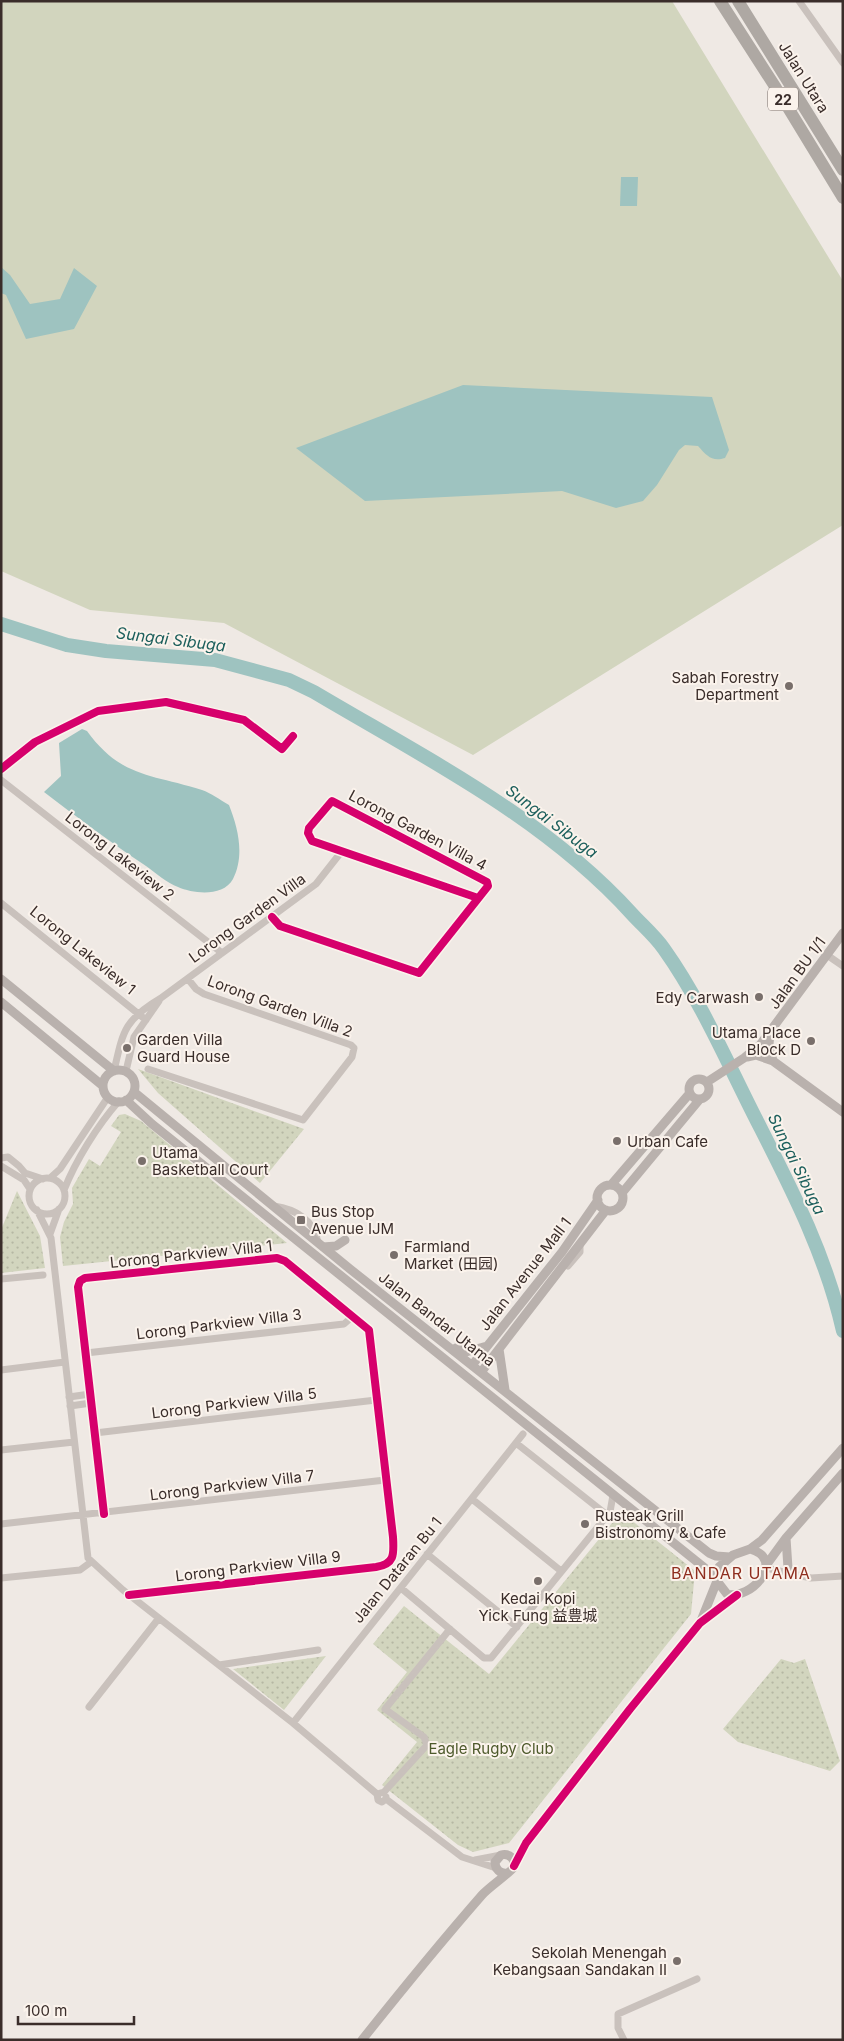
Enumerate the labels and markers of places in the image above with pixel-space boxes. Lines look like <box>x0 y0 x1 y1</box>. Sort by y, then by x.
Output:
place label: Sabah Forestry Department <box>672 668 780 704</box>
marker: Sabah Forestry Department <box>783 680 795 692</box>
place label: Edy Carwash <box>655 988 749 1007</box>
marker: Edy Carwash <box>753 991 765 1003</box>
place label: Utama Place Block D <box>712 1023 801 1059</box>
place label: Garden Villa Guard House <box>137 1030 230 1066</box>
marker: Utama Place Block D <box>805 1035 817 1047</box>
marker: Garden Villa Guard House <box>121 1042 133 1054</box>
place label: Urban Cafe <box>627 1132 708 1151</box>
marker: Urban Cafe <box>611 1135 623 1147</box>
place label: Utama Basketball Court <box>152 1143 269 1179</box>
marker: Utama Basketball Court <box>136 1155 148 1167</box>
place label: Bus Stop Avenue IJM <box>311 1202 394 1238</box>
marker: Bus Stop Avenue IJM <box>295 1214 307 1226</box>
place label: Farmland Market (田园) <box>404 1237 499 1273</box>
marker: Farmland Market (田园) <box>388 1249 400 1261</box>
place label: Rusteak Grill Bistronomy & Cafe <box>595 1506 726 1542</box>
marker: Rusteak Grill Bistronomy & Cafe <box>579 1518 591 1530</box>
marker: Kedai Kopi Yick Fung 益豊城 <box>532 1575 544 1587</box>
place label: Kedai Kopi Yick Fung 益豊城 <box>479 1589 597 1625</box>
place label: Sekolah Menengah Kebangsaan Sandakan II <box>493 1943 667 1979</box>
marker: Sekolah Menengah Kebangsaan Sandakan II <box>671 1955 683 1967</box>

